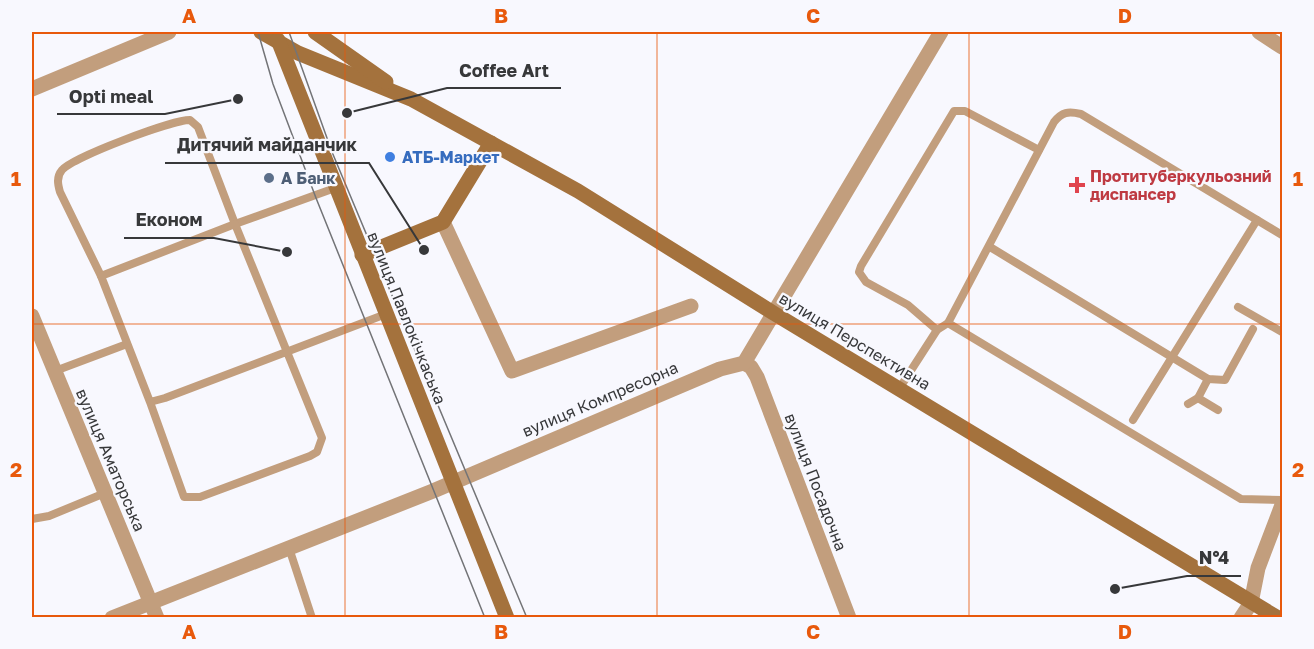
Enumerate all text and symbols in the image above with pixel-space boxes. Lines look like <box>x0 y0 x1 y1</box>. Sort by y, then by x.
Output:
text: A <box>182 3 196 27</box>
text: B <box>494 3 508 27</box>
text: C <box>806 3 820 27</box>
text: D <box>1118 3 1132 27</box>
callout: Coffee Art <box>447 52 561 88</box>
text: Coffee Art <box>459 59 549 81</box>
callout: Opti meal <box>57 78 165 114</box>
text: Opti meal <box>69 85 153 107</box>
callout: Дитячий майданчик <box>165 127 369 163</box>
text: Дитячий майданчик <box>177 133 358 155</box>
place label: АТБ-Маркет <box>402 147 500 167</box>
marker: АТБ-Маркет <box>383 150 397 164</box>
text: 1 <box>11 166 21 190</box>
place label: Протитуберкульозний диспансер <box>1090 166 1271 204</box>
text: 1 <box>1293 166 1303 190</box>
place label: А Банк <box>281 168 336 188</box>
marker: А Банк <box>262 171 276 185</box>
marker: Протитуберкульозний диспансер <box>1068 176 1086 194</box>
callout: Економ <box>124 202 214 238</box>
text: Економ <box>136 208 202 230</box>
street label: вулиця Павлокічкаська <box>363 229 451 407</box>
street label: вулиця Перспективна <box>776 288 934 394</box>
street label: вулиця Компресорна <box>519 357 681 441</box>
street label: вулиця Аматорська <box>72 386 150 534</box>
street label: вулиця Посадочна <box>781 410 851 554</box>
text: 2 <box>10 457 22 481</box>
text: 2 <box>1292 457 1304 481</box>
callout: N°4 <box>1187 540 1241 576</box>
text: N°4 <box>1199 546 1229 568</box>
text: A <box>182 619 196 643</box>
text: B <box>494 619 508 643</box>
text: C <box>806 619 820 643</box>
text: D <box>1118 619 1132 643</box>

